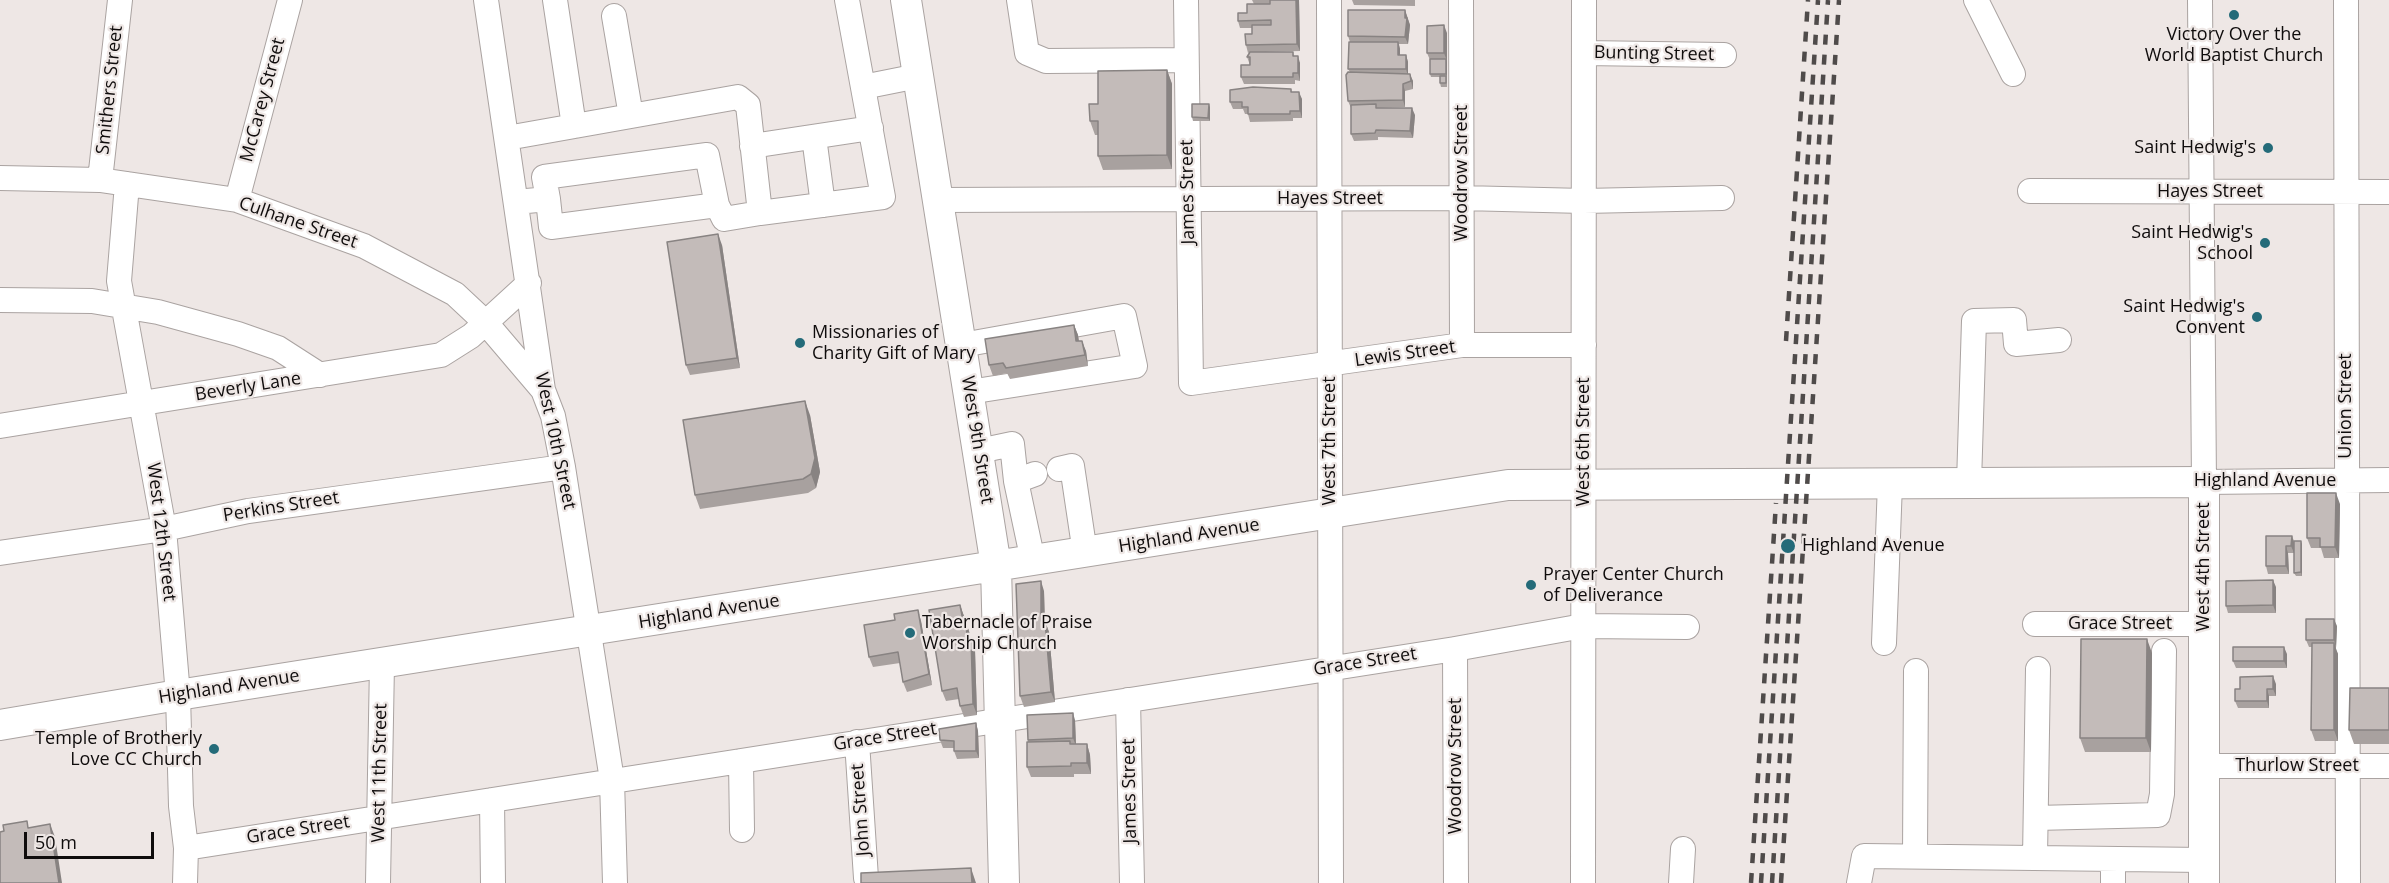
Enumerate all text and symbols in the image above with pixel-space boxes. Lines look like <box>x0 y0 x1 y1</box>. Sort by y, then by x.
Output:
marker: Victory Over the World Baptist Church <box>2227 8 2241 22</box>
street label: Smithers Street <box>92 24 128 156</box>
place label: Victory Over the World Baptist Church <box>2145 24 2323 66</box>
street label: McCarey Street <box>236 36 290 164</box>
street label: Bunting Street <box>1594 42 1714 66</box>
street label: Woodrow Street <box>1451 105 1473 241</box>
place label: Saint Hedwig's <box>2134 137 2256 159</box>
street label: James Street <box>1176 139 1200 245</box>
marker: Saint Hedwig's <box>2261 141 2275 155</box>
street label: Hayes Street <box>2157 181 2263 203</box>
street label: Hayes Street <box>1277 188 1383 210</box>
street label: Culhane Street <box>236 193 360 253</box>
place label: Saint Hedwig's School <box>2131 222 2253 264</box>
marker: Saint Hedwig's School <box>2258 236 2272 250</box>
place label: Saint Hedwig's Convent <box>2123 296 2245 338</box>
marker: Saint Hedwig's Convent <box>2250 310 2264 324</box>
place label: Missionaries of Charity Gift of Mary <box>812 322 975 364</box>
marker: Missionaries of Charity Gift of Mary <box>793 336 807 350</box>
street label: Lewis Street <box>1353 336 1457 372</box>
street label: Union Street <box>2335 353 2357 459</box>
street label: Beverly Lane <box>193 368 303 406</box>
street label: West 10th Street <box>530 371 580 511</box>
street label: West 9th Street <box>956 375 998 505</box>
street label: West 7th Street <box>1319 376 1341 506</box>
street label: West 6th Street <box>1573 377 1595 507</box>
street label: West 12th Street <box>142 462 180 602</box>
street label: Highland Avenue <box>2194 470 2336 492</box>
street label: Perkins Street <box>222 487 340 527</box>
street label: West 4th Street <box>2193 502 2215 632</box>
street label: Highland Avenue <box>1117 514 1261 558</box>
place label: Highland Avenue <box>1802 535 1945 557</box>
marker: Highland Avenue <box>1779 537 1797 555</box>
place label: Prayer Center Church of Deliverance <box>1543 564 1724 606</box>
marker: Prayer Center Church of Deliverance <box>1524 578 1538 592</box>
street label: Highland Avenue <box>637 590 781 634</box>
place label: Tabernacle of Praise Worship Church <box>922 612 1092 654</box>
street label: Grace Street <box>2068 613 2172 635</box>
marker: Tabernacle of Praise Worship Church <box>903 626 917 640</box>
street label: Grace Street <box>1312 643 1418 681</box>
street label: Highland Avenue <box>157 665 301 709</box>
street label: Woodrow Street <box>1445 698 1467 834</box>
street label: West 11th Street <box>368 703 392 843</box>
street label: Grace Street <box>832 718 938 756</box>
place label: Temple of Brotherly Love CC Church <box>35 728 202 771</box>
street label: James Street <box>1118 738 1142 844</box>
marker: Temple of Brotherly Love CC Church <box>207 742 221 756</box>
street label: Thurlow Street <box>2235 755 2359 777</box>
street label: John Street <box>847 763 875 857</box>
street label: Grace Street <box>245 811 351 849</box>
scale bar <box>27 820 158 858</box>
text: 50 m <box>35 830 77 854</box>

